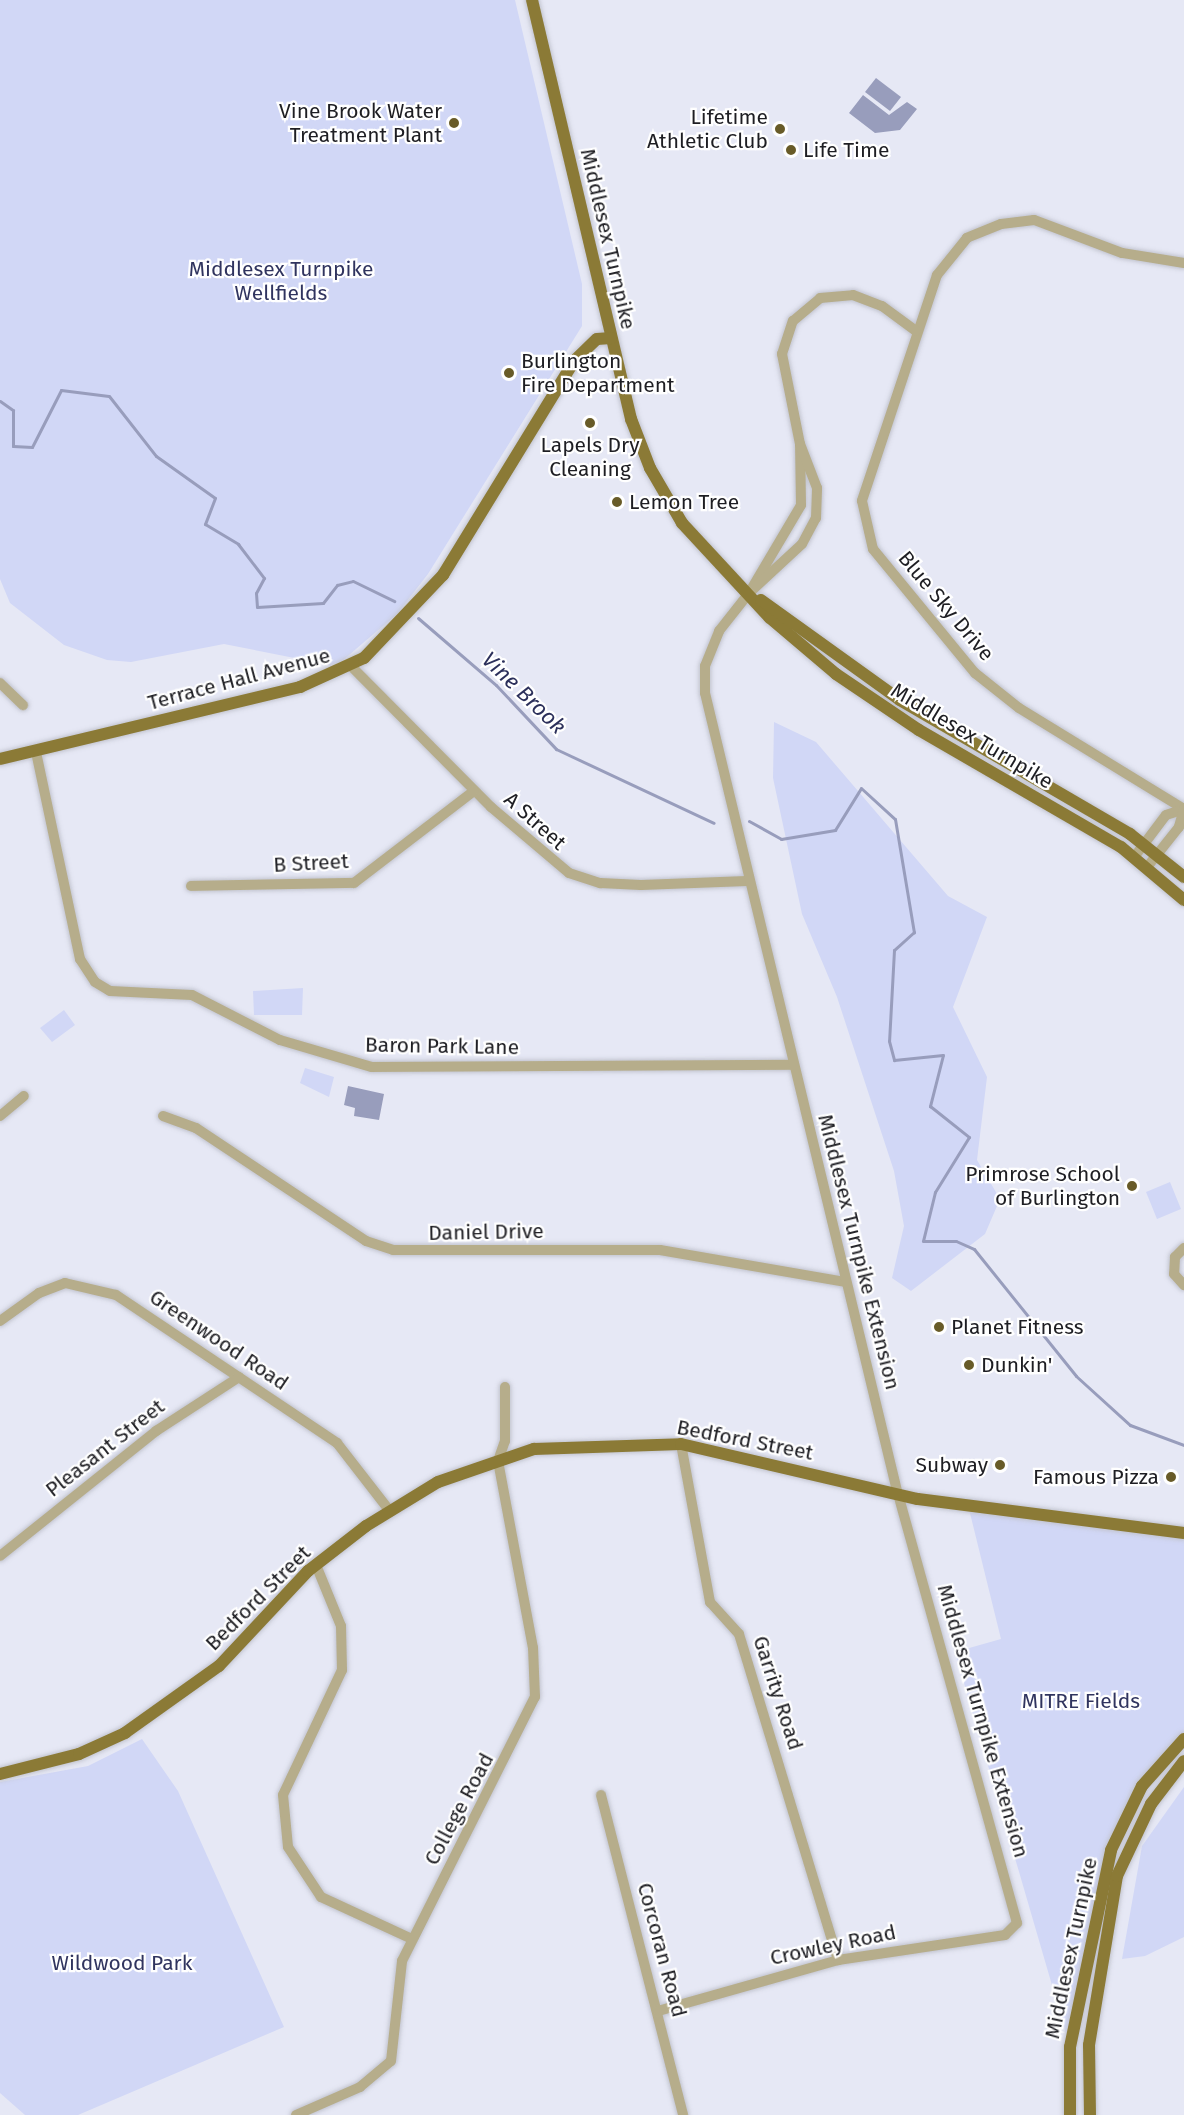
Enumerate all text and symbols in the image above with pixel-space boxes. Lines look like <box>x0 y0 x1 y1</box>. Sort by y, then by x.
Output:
place label: Vine Brook Water Treatment Plant <box>279 98 442 148</box>
place label: Lifetime Athletic Club <box>647 104 768 154</box>
marker: Vine Brook Water Treatment Plant <box>447 116 461 130</box>
marker: Lifetime Athletic Club <box>773 122 787 136</box>
place label: Life Time <box>803 137 889 163</box>
marker: Life Time <box>784 143 798 157</box>
street label: Middlesex Turnpike <box>575 146 641 332</box>
park label: Middlesex Turnpike Wellfields <box>189 256 373 306</box>
place label: Burlington Fire Department <box>521 348 675 398</box>
marker: Burlington Fire Department <box>502 366 516 380</box>
marker: Lapels Dry Cleaning <box>583 416 597 430</box>
place label: Lapels Dry Cleaning <box>540 432 640 482</box>
place label: Lemon Tree <box>629 489 739 515</box>
marker: Lemon Tree <box>610 495 624 509</box>
street label: Blue Sky Drive <box>893 546 999 666</box>
street label: Terrace Hall Avenue <box>145 643 333 715</box>
water label: Vine Brook <box>477 647 571 739</box>
street label: Middlesex Turnpike <box>886 678 1058 794</box>
street label: A Street <box>499 787 571 855</box>
street label: B Street <box>273 848 349 878</box>
street label: Baron Park Lane <box>365 1032 519 1060</box>
street label: Middlesex Turnpike Extension <box>813 1112 905 1392</box>
place label: Primrose School of Burlington <box>965 1161 1120 1211</box>
marker: Primrose School of Burlington <box>1125 1179 1139 1193</box>
street label: Daniel Drive <box>428 1218 544 1246</box>
street label: Greenwood Road <box>145 1284 293 1396</box>
place label: Planet Fitness <box>951 1314 1084 1340</box>
marker: Planet Fitness <box>932 1320 946 1334</box>
place label: Dunkin' <box>981 1352 1052 1378</box>
marker: Dunkin' <box>962 1358 976 1372</box>
street label: Pleasant Street <box>41 1394 169 1502</box>
street label: Bedford Street <box>675 1414 815 1466</box>
place label: Subway <box>916 1452 988 1478</box>
marker: Subway <box>993 1458 1007 1472</box>
place label: Famous Pizza <box>1033 1464 1159 1490</box>
marker: Famous Pizza <box>1164 1470 1178 1484</box>
street label: Bedford Street <box>200 1540 316 1656</box>
street label: Middlesex Turnpike Extension <box>932 1581 1034 1861</box>
street label: Garrity Road <box>748 1633 808 1753</box>
park label: MITRE Fields <box>1022 1688 1140 1714</box>
street label: College Road <box>419 1749 499 1869</box>
street label: Middlesex Turnpike <box>1039 1855 1103 2041</box>
street label: Corcoran Road <box>632 1880 692 2020</box>
street label: Crowley Road <box>768 1919 898 1971</box>
park label: Wildwood Park <box>52 1950 192 1976</box>

